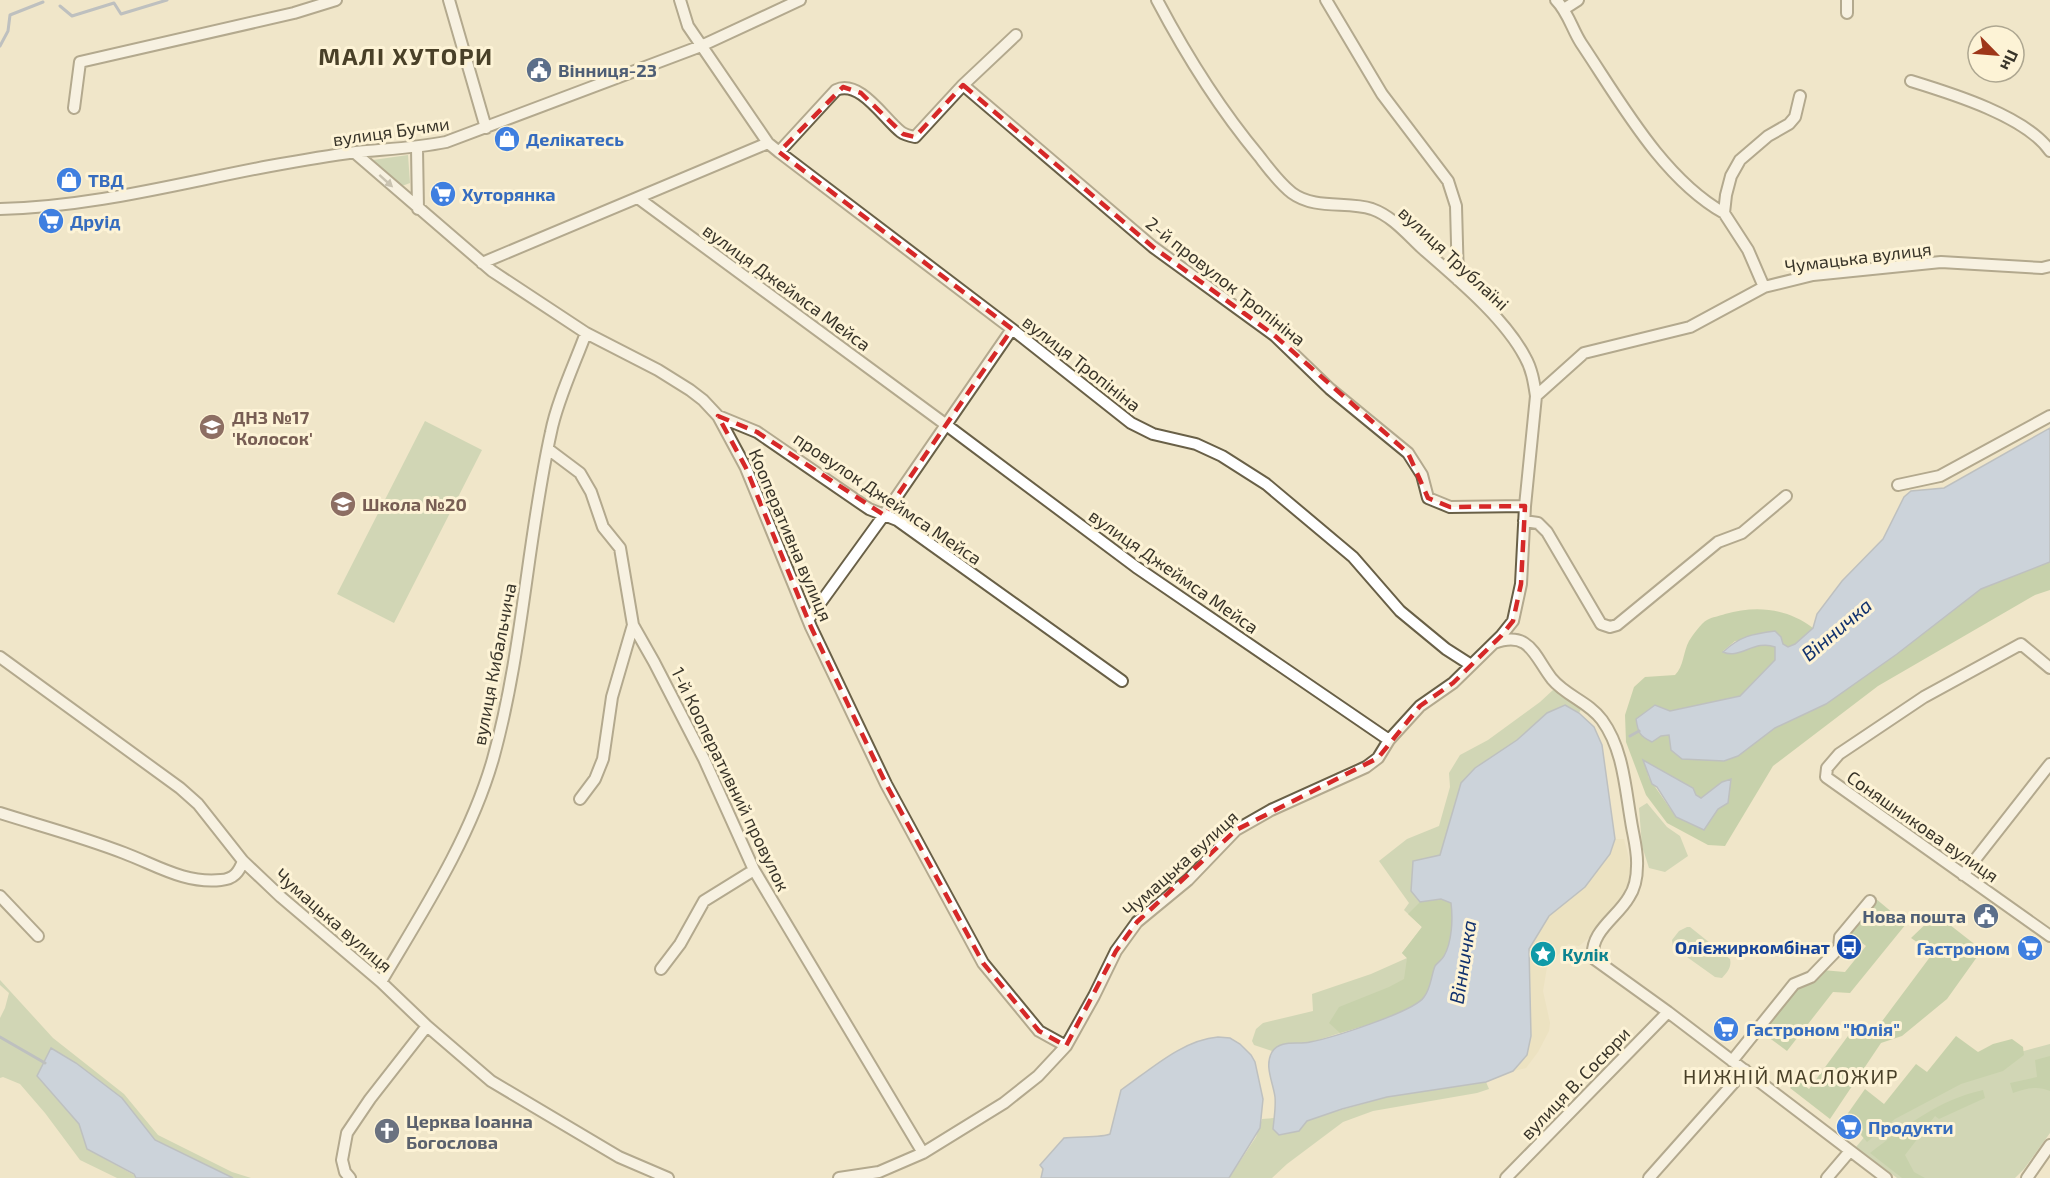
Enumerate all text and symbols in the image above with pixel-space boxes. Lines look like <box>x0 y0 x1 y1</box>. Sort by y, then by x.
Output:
north arrow <box>1966 24 2026 84</box>
district label: МАЛІ ХУТОРИ <box>318 41 494 70</box>
text: Пн <box>1997 47 2023 74</box>
public building icon: Вінниця-23 <box>524 55 554 85</box>
place label: Вінниця-23 <box>558 59 657 81</box>
street label: вулиця Бучми <box>331 112 451 150</box>
shop icon: Делікатесь <box>492 124 522 154</box>
place label: Делікатесь <box>526 128 624 150</box>
shop icon: ТВД <box>54 165 84 195</box>
place label: ТВД <box>88 169 124 191</box>
one-way arrow <box>379 174 394 188</box>
supermarket icon: Хуторянка <box>428 179 458 209</box>
place label: Хуторянка <box>462 183 556 205</box>
street label: вулиця Трублаїні <box>1394 201 1514 315</box>
supermarket icon: Друід <box>36 206 66 236</box>
place label: Друід <box>70 210 121 232</box>
street label: 2-й провулок Тропініна <box>1142 212 1310 350</box>
street label: вулиця Джеймса Мейса <box>699 219 875 355</box>
street label: Чумацька вулиця <box>1783 237 1933 277</box>
street label: вулиця Тропініна <box>1019 310 1145 416</box>
place label: ДНЗ №17 'Колосок' <box>232 406 313 449</box>
school or university icon: ДНЗ №17 'Колосок' <box>197 412 227 442</box>
street label: провулок Джеймса Мейса <box>790 427 986 569</box>
street label: Кооперативна вулиця <box>745 445 837 625</box>
school or university icon: Школа №20 <box>328 489 358 519</box>
place label: Школа №20 <box>362 493 467 515</box>
street label: вулиця Джеймса Мейса <box>1085 504 1263 638</box>
street label: вулиця Кибальчича <box>467 581 521 747</box>
water label: Вінничка <box>1796 593 1876 665</box>
street label: 1-й Кооперативний провулок <box>667 663 795 895</box>
street label: Соняшникова вулиця <box>1843 765 2003 887</box>
street label: Чумацька вулиця <box>1118 805 1242 921</box>
street label: Чумацька вулиця <box>271 863 397 977</box>
public building icon: Нова пошта <box>1971 901 2001 931</box>
place label: Нова пошта <box>1862 905 1966 927</box>
water label: Вінничка <box>1444 918 1480 1006</box>
bus stop icon: Олієжиркомбінат <box>1834 932 1864 962</box>
supermarket icon: Гастроном <box>2015 933 2045 963</box>
place label: Олієжиркомбінат <box>1675 936 1830 958</box>
place label: Гастроном <box>1916 937 2010 959</box>
place icon: Кулік <box>1528 939 1558 969</box>
place label: Кулік <box>1562 943 1609 965</box>
supermarket icon: Гастроном "Юлія" <box>1711 1014 1741 1044</box>
place label: Гастроном "Юлія" <box>1746 1018 1900 1040</box>
street label: вулиця В. Сосюри <box>1516 1022 1634 1144</box>
district label: НИЖНІЙ МАСЛОЖИР <box>1683 1064 1899 1088</box>
place label: Церква Іоанна Богослова <box>406 1110 533 1153</box>
supermarket icon: Продукти <box>1834 1112 1864 1142</box>
church icon: Церква Іоанна Богослова <box>372 1116 402 1146</box>
place label: Продукти <box>1868 1116 1953 1138</box>

